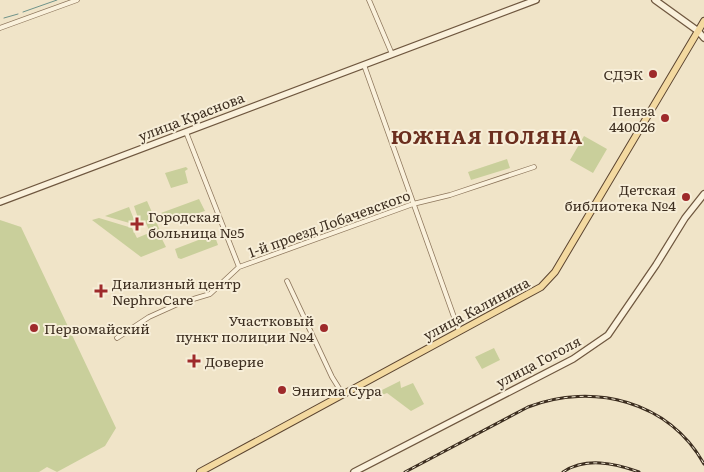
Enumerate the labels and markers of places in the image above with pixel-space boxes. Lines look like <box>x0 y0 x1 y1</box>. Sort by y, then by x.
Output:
place label: СДЭК <box>604 64 644 84</box>
marker: СДЭК <box>647 68 659 80</box>
place label: Пенза 440026 <box>609 100 655 136</box>
marker: Пенза 440026 <box>659 112 671 124</box>
place label: Детская библиотека №4 <box>564 179 676 215</box>
marker: Детская библиотека №4 <box>680 191 692 203</box>
place label: Городская больница №5 <box>148 206 244 242</box>
marker: Городская больница №5 <box>130 217 144 231</box>
place label: Диализный центр NephroCare <box>112 273 241 309</box>
marker: Диализный центр NephroCare <box>94 284 108 298</box>
place label: Участковый пункт полиции №4 <box>176 310 314 346</box>
place label: Первомайский <box>44 318 150 338</box>
marker: Первомайский <box>28 322 40 334</box>
marker: Участковый пункт полиции №4 <box>318 322 330 334</box>
place label: Доверие <box>205 351 264 371</box>
marker: Доверие <box>187 354 201 368</box>
place label: Энигма Сура <box>292 380 382 400</box>
marker: Энигма Сура <box>276 384 288 396</box>

